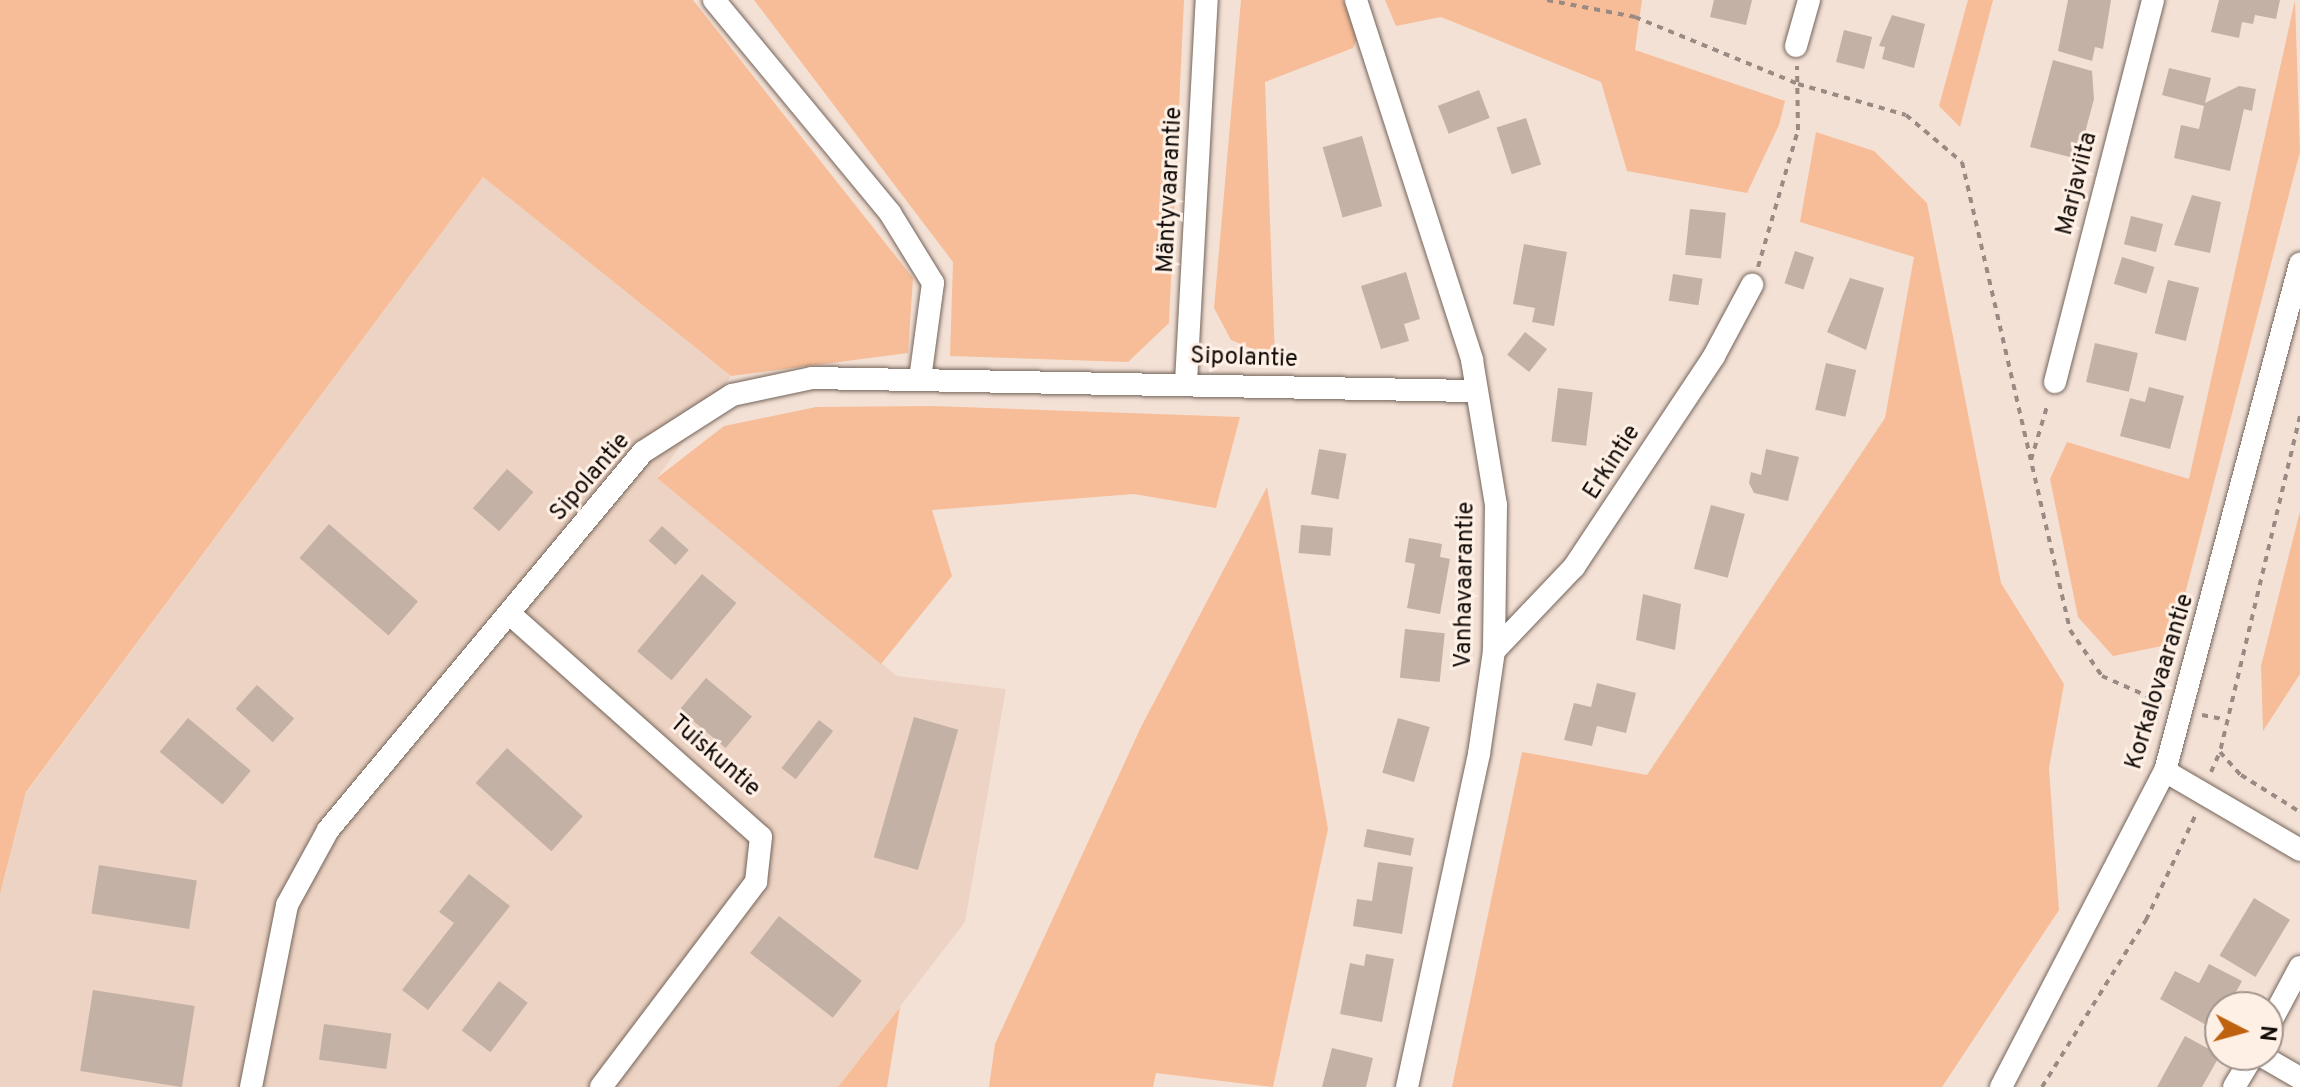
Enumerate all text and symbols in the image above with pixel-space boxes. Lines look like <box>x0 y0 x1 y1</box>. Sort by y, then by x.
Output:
street label: Mäntyvaarantie <box>1152 106 1190 274</box>
street label: Marjaviita <box>2051 129 2105 239</box>
street label: Sipolantie <box>1190 343 1298 375</box>
street label: Erkintie <box>1578 420 1648 506</box>
street label: Sipolantie <box>545 428 637 528</box>
street label: Vanhavaarantie <box>1450 501 1482 669</box>
street label: Korkalovaarantie <box>2121 591 2201 773</box>
street label: Tuiskuntie <box>663 710 765 804</box>
north arrow <box>2204 991 2284 1071</box>
text: N <box>2252 1024 2281 1043</box>

